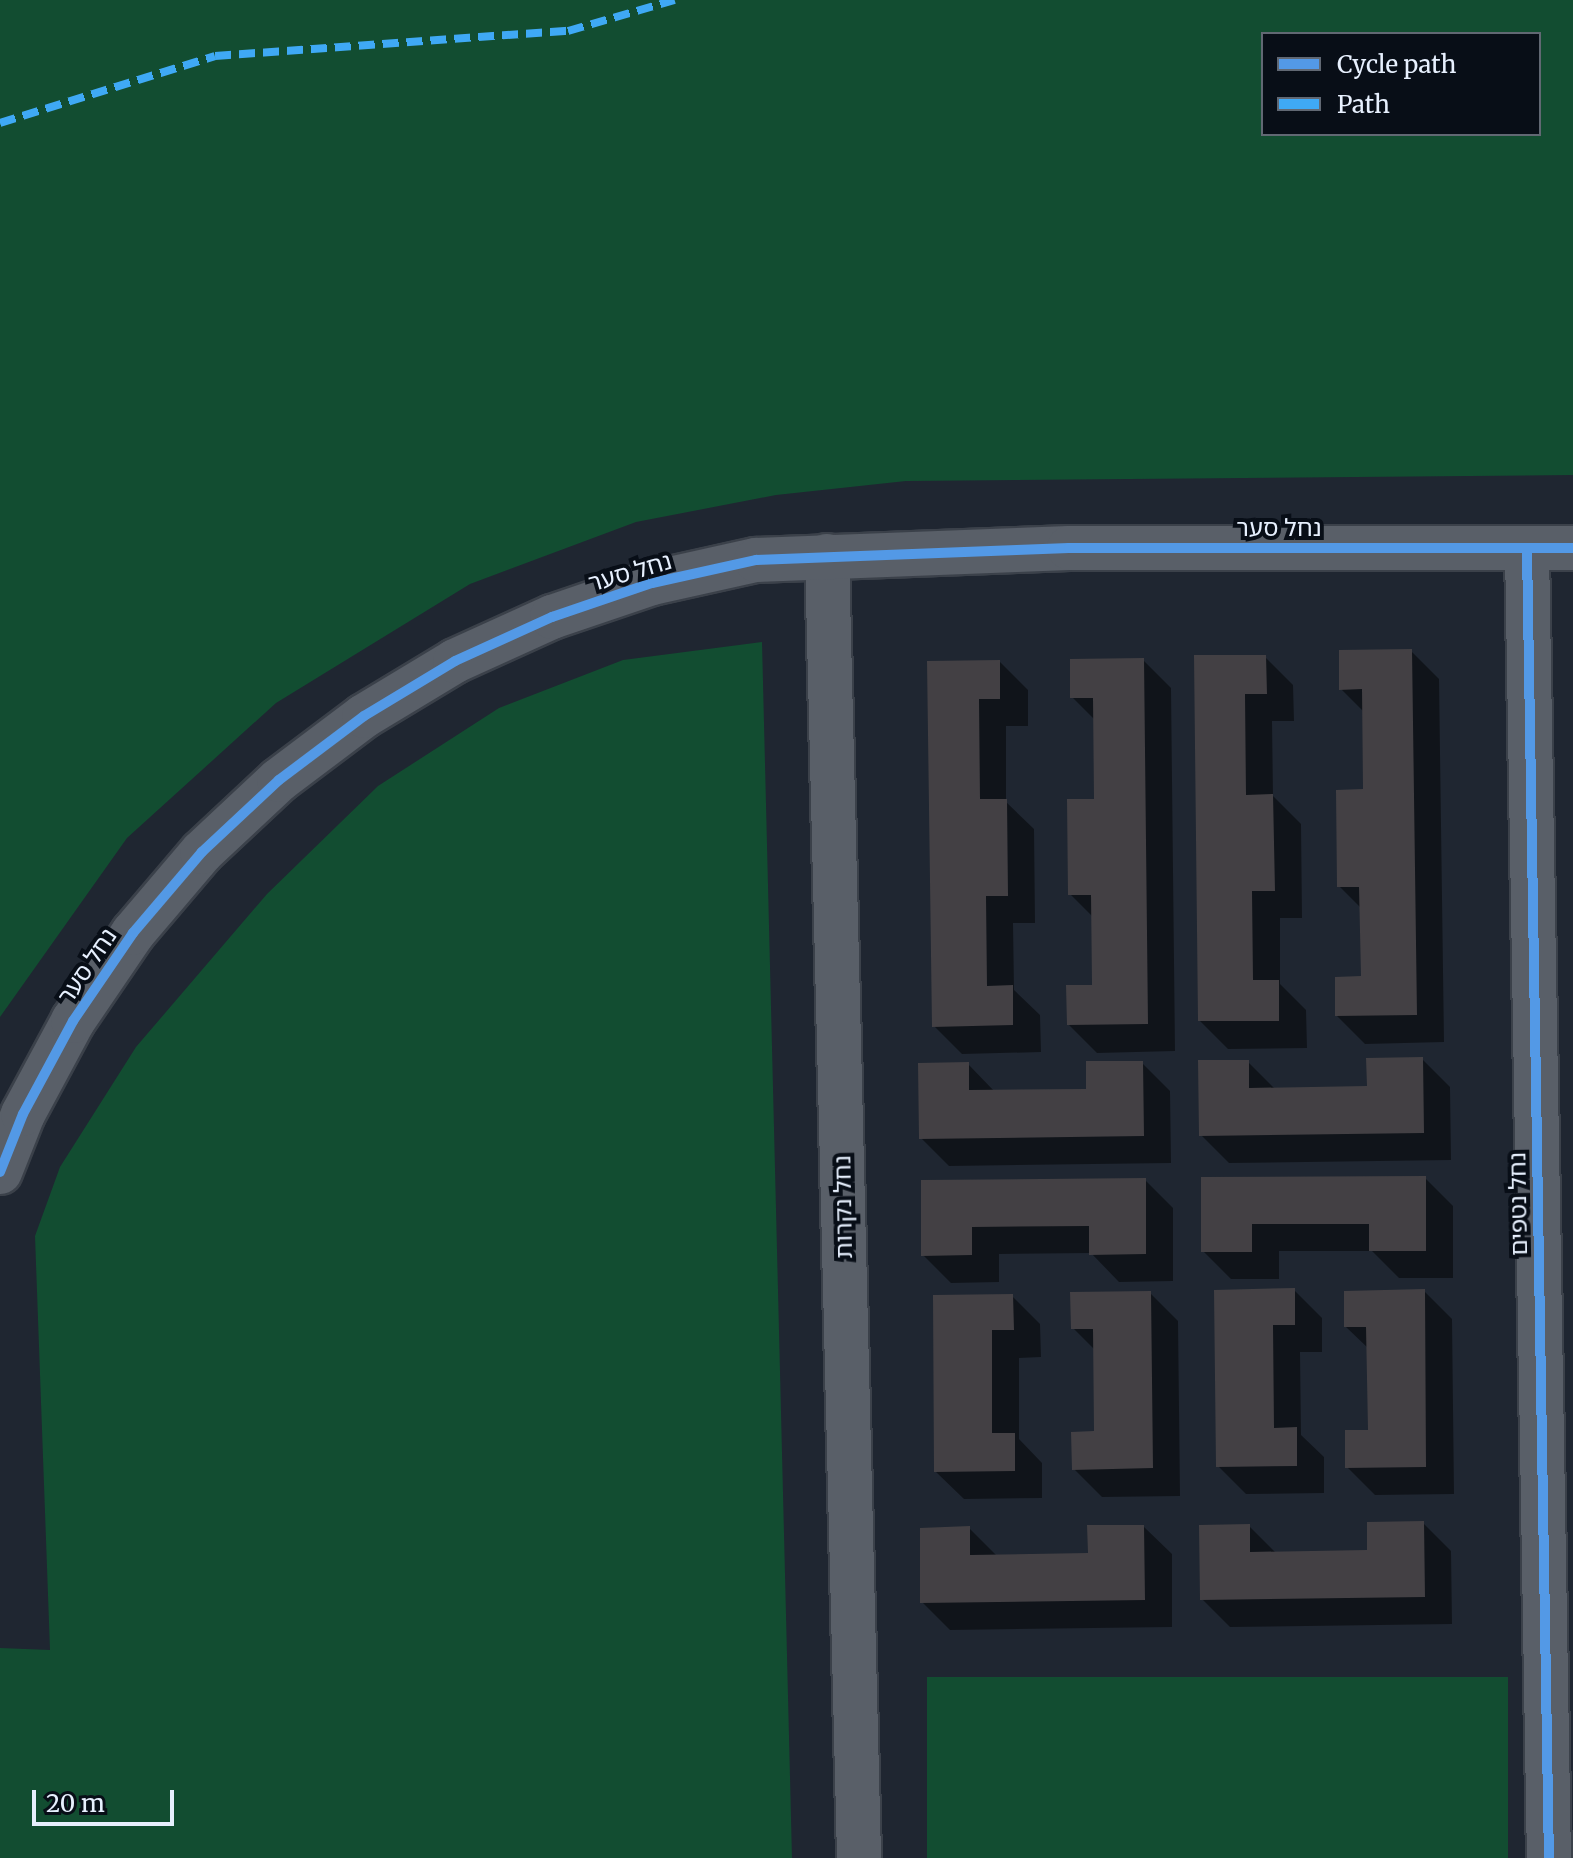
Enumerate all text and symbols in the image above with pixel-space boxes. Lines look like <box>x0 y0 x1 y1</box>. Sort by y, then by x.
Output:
legend <box>1261 32 1541 136</box>
text: Cycle path <box>1337 49 1456 80</box>
text: Path <box>1337 89 1390 120</box>
street label: נחל סער <box>1236 514 1322 542</box>
street label: נחל סער <box>585 546 675 598</box>
street label: נחל סער <box>51 923 123 1009</box>
street label: נחל נטפים <box>1503 1152 1533 1256</box>
street label: נחל נקרות <box>828 1155 858 1259</box>
scale bar <box>36 1774 178 1824</box>
text: 20 m <box>46 1788 105 1819</box>

